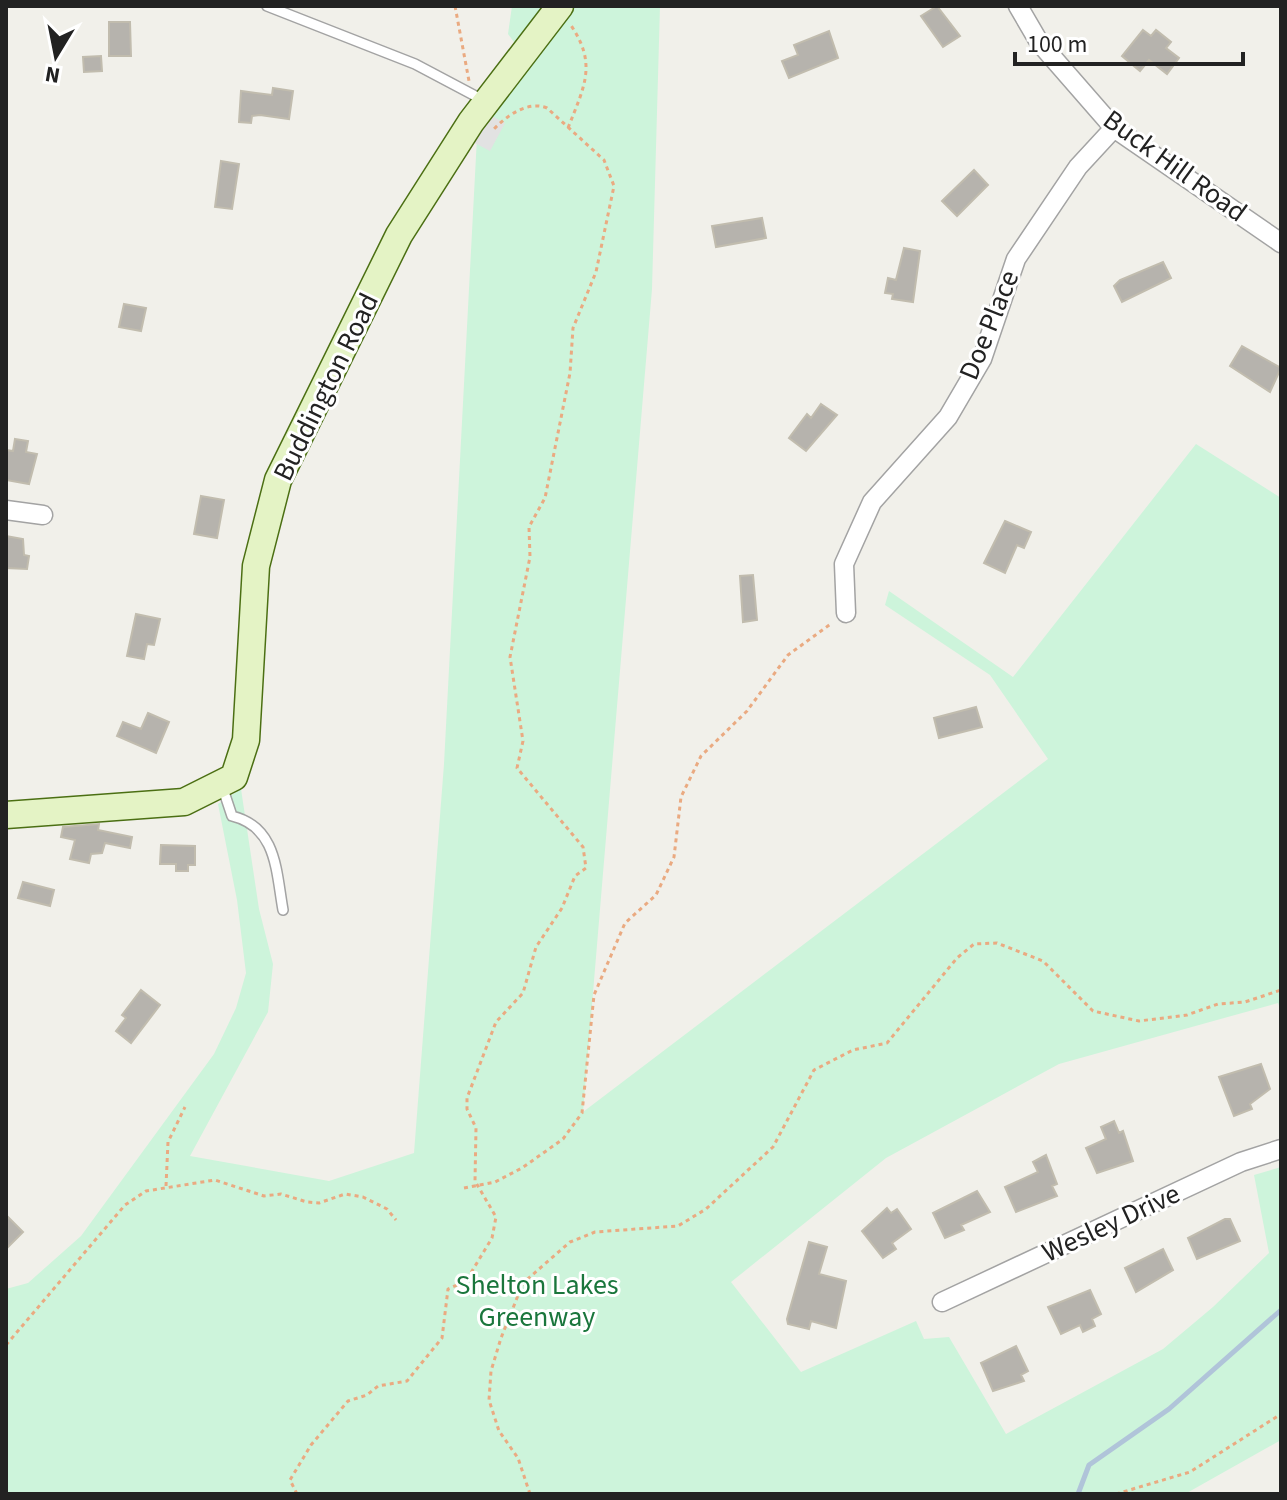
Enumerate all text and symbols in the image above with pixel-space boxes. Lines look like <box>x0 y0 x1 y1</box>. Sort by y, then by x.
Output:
north arrow <box>16 16 96 96</box>
scale bar <box>1015 16 1243 66</box>
text: 100 m <box>1027 27 1087 62</box>
text: N <box>43 58 63 92</box>
street label: Buck Hill Road <box>1095 100 1255 232</box>
street label: Doe Place <box>949 264 1029 386</box>
street label: Buddington Road <box>263 286 389 488</box>
street label: Wesley Drive <box>1035 1174 1187 1272</box>
park label: Shelton Lakes Greenway <box>455 1265 619 1337</box>

